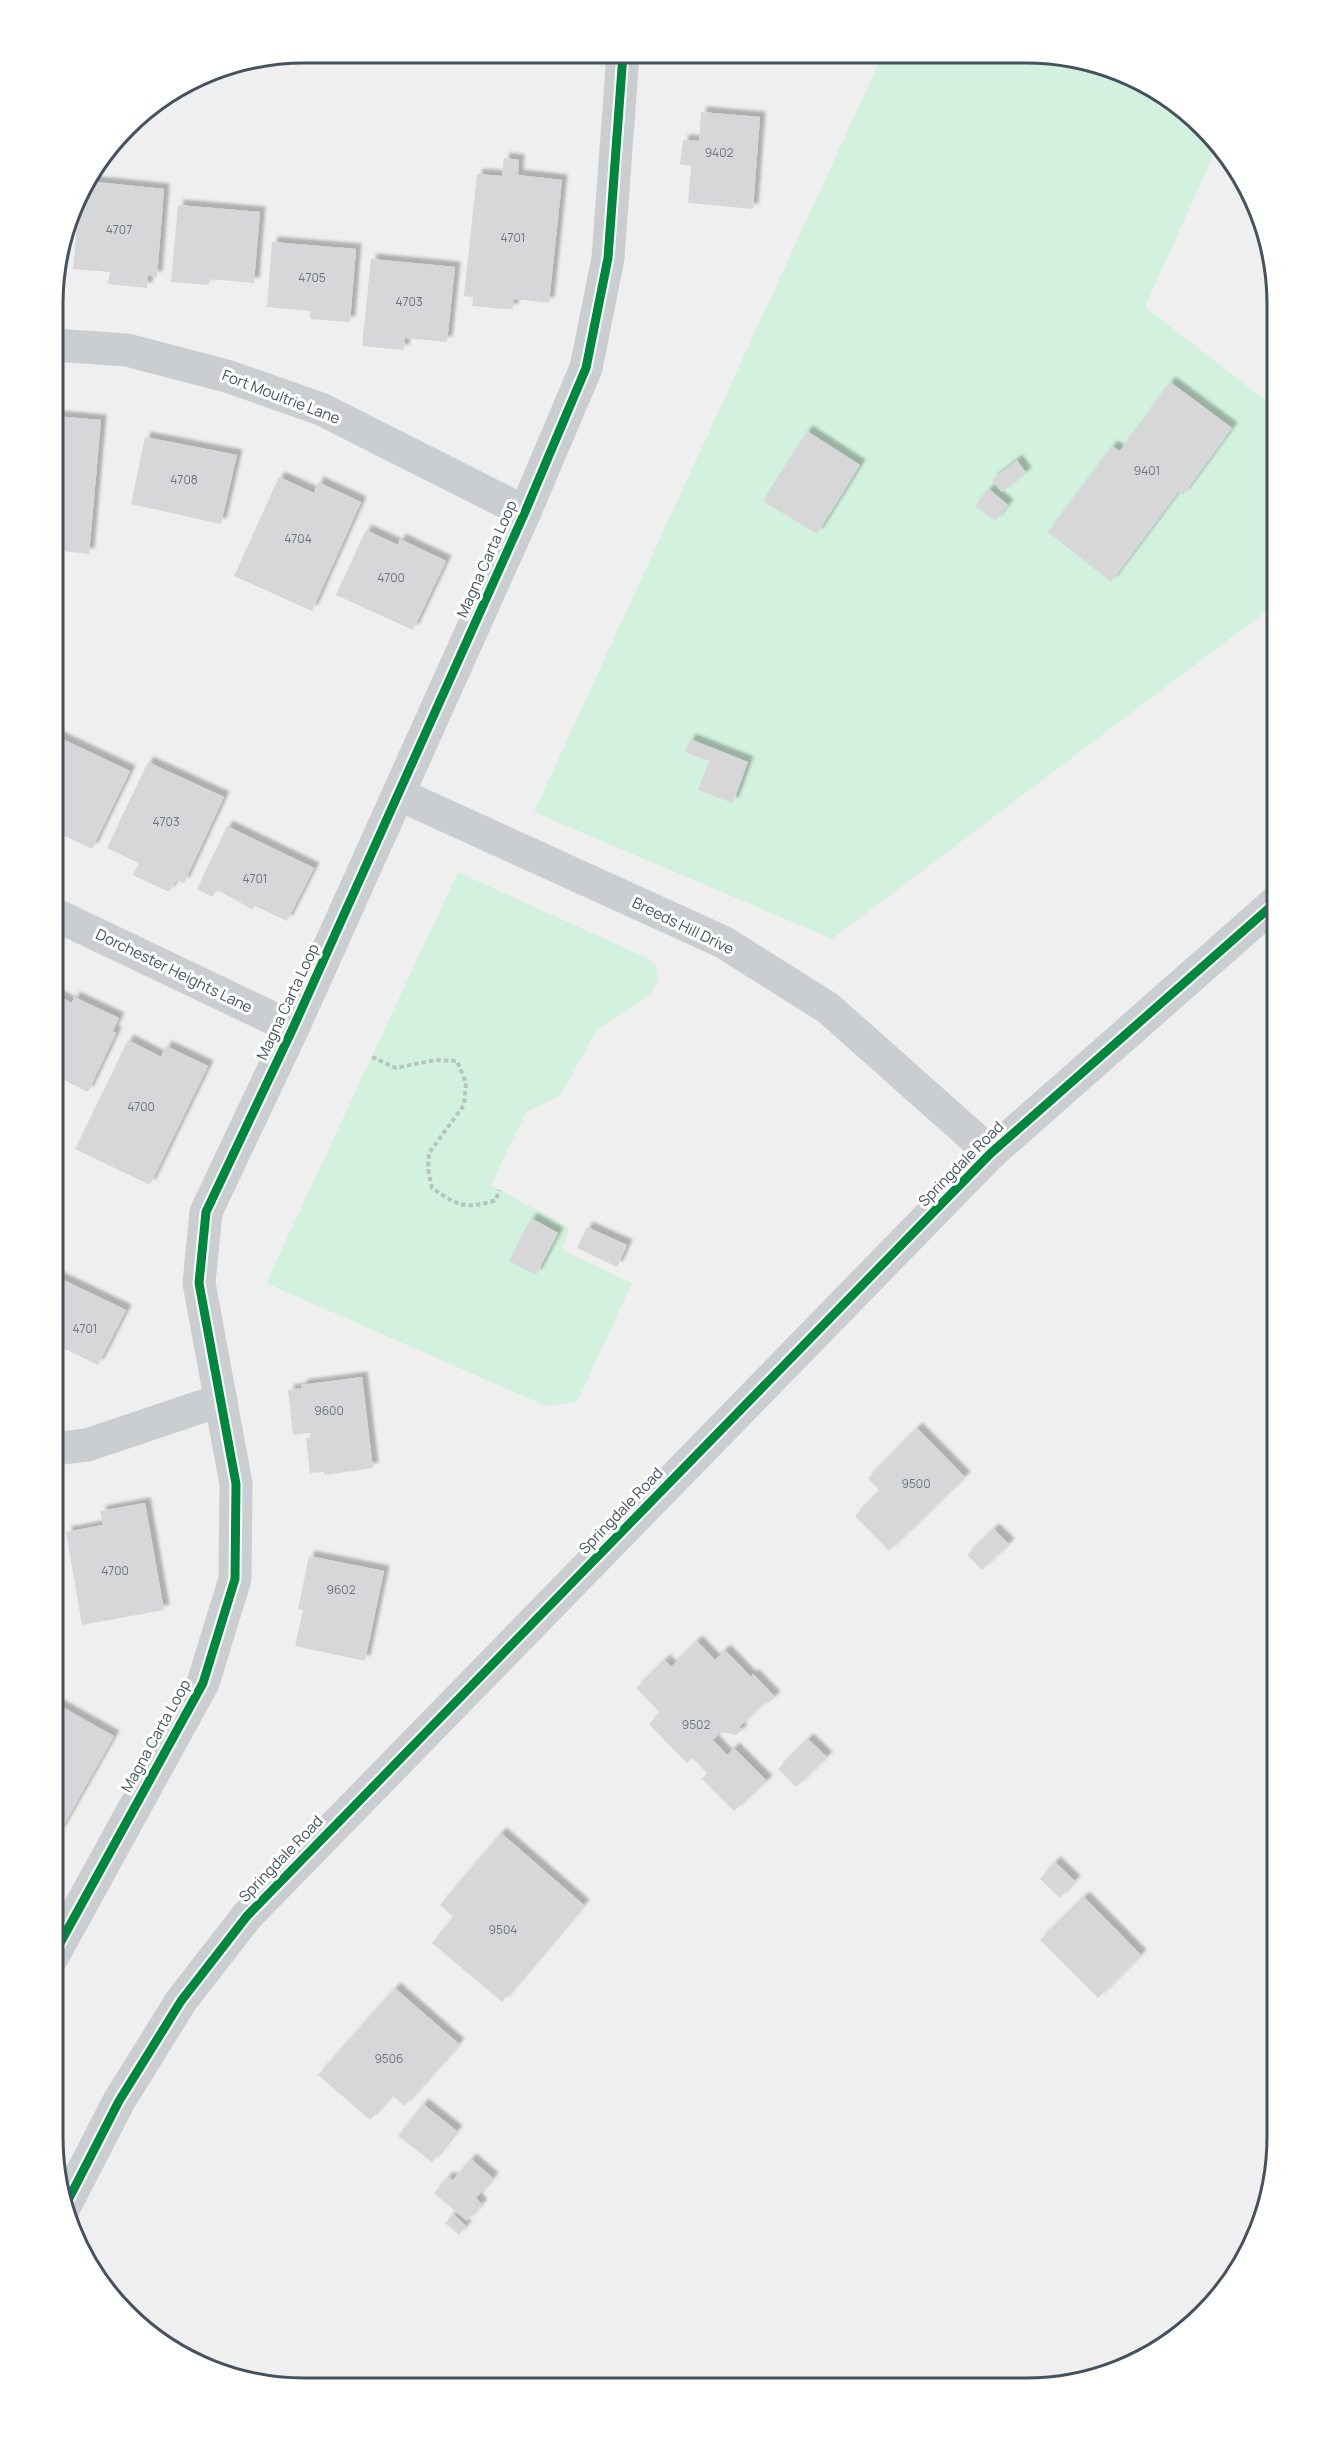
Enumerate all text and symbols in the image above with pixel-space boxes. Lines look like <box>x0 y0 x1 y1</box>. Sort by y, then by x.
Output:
house number: 9402 <box>705 144 733 161</box>
house number: 4707 <box>106 221 132 238</box>
house number: 4701 <box>500 229 526 246</box>
house number: 4705 <box>298 269 326 286</box>
house number: 4703 <box>395 293 423 310</box>
street label: Fort Moultrie Lane <box>219 364 343 429</box>
house number: 9401 <box>1134 462 1160 479</box>
house number: 4708 <box>170 471 198 488</box>
street label: Magna Carta Loop <box>451 497 522 621</box>
house number: 4704 <box>284 530 312 547</box>
house number: 4700 <box>377 569 405 586</box>
house number: 4703 <box>152 813 180 830</box>
house number: 4701 <box>242 870 268 887</box>
street label: Breeds Hill Drive <box>629 892 738 959</box>
street label: Dorchester Heights Lane <box>92 923 256 1018</box>
street label: Magna Carta Loop <box>251 940 324 1063</box>
house number: 4700 <box>127 1098 155 1115</box>
street label: Springdale Road <box>913 1116 1008 1211</box>
house number: 4701 <box>72 1320 98 1337</box>
house number: 9600 <box>314 1402 344 1419</box>
street label: Springdale Road <box>574 1463 667 1559</box>
house number: 9500 <box>901 1475 931 1492</box>
house number: 4700 <box>101 1562 129 1579</box>
house number: 9602 <box>326 1581 356 1598</box>
street label: Magna Carta Loop <box>116 1675 195 1796</box>
house number: 9502 <box>682 1716 710 1733</box>
street label: Springdale Road <box>234 1811 327 1907</box>
house number: 9504 <box>489 1921 517 1938</box>
house number: 9506 <box>374 2050 404 2067</box>

